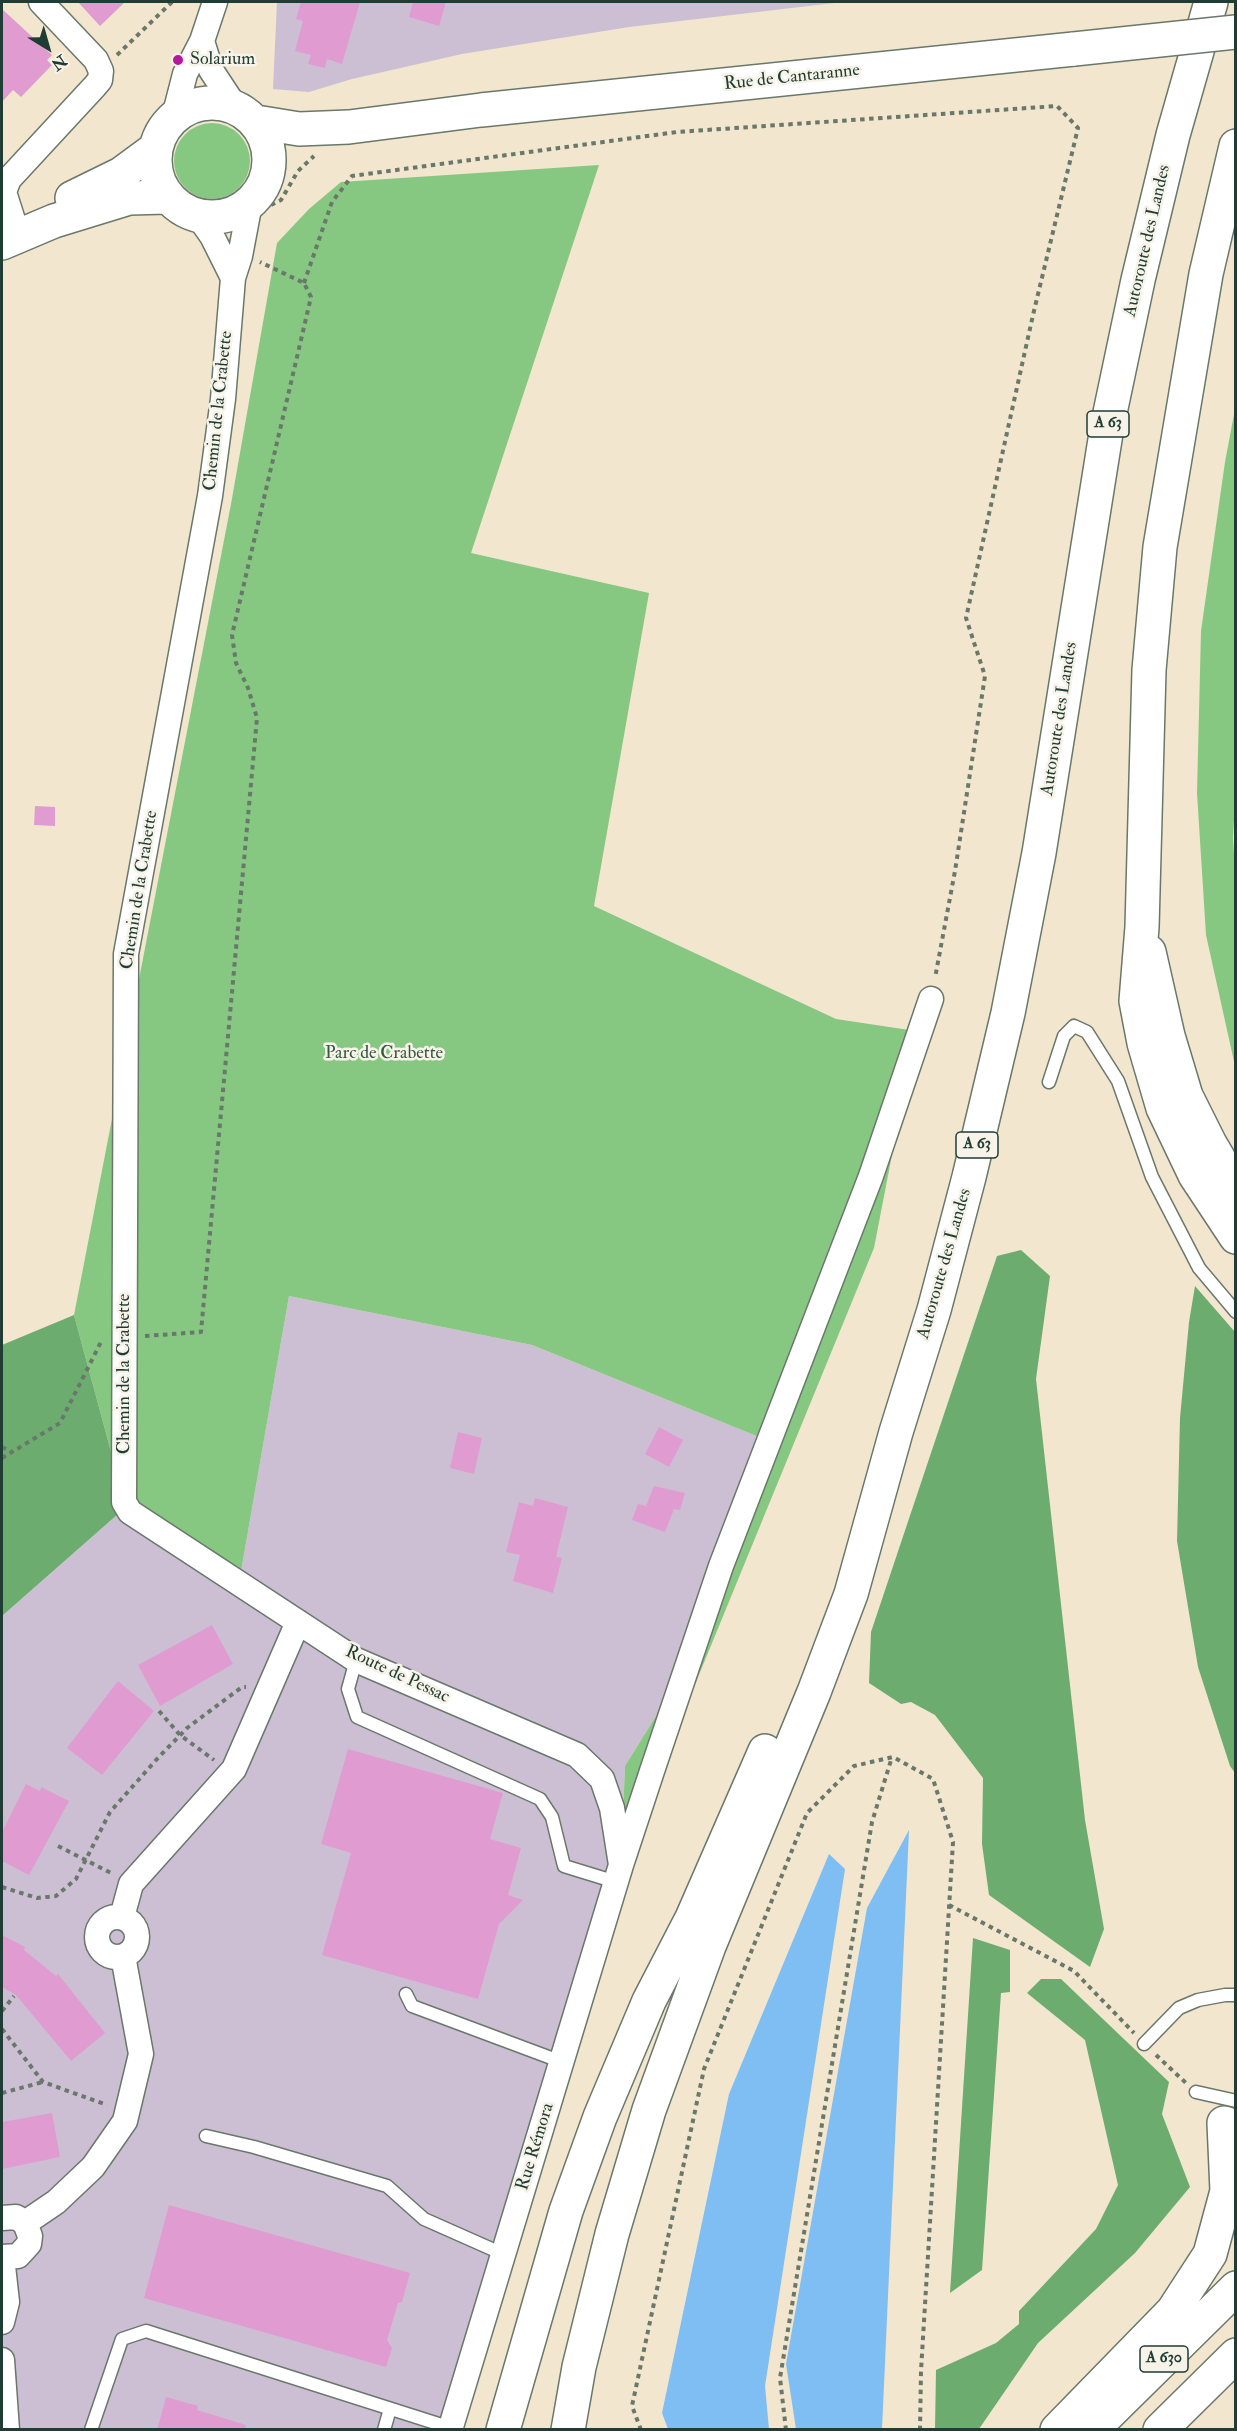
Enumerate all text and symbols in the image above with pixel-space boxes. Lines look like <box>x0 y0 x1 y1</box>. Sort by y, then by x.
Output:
north arrow <box>18 18 78 78</box>
place label: Solarium <box>190 49 255 71</box>
text: N <box>47 50 71 75</box>
marker: Solarium <box>171 53 185 67</box>
street label: Rue de Cantaranne <box>723 60 861 96</box>
street label: Autoroute des Landes <box>1120 163 1176 319</box>
street label: Chemin de la Crabette <box>200 330 238 492</box>
road number: A 63 <box>1087 411 1129 437</box>
street label: Autoroute des Landes <box>1037 641 1083 797</box>
street label: Chemin de la Crabette <box>117 809 163 971</box>
park label: Parc de Crabette <box>325 1043 443 1065</box>
road number: A 63 <box>956 1132 998 1158</box>
street label: Autoroute des Landes <box>913 1186 977 1342</box>
street label: Chemin de la Crabette <box>114 1294 136 1454</box>
street label: Route de Pessac <box>341 1641 453 1709</box>
street label: Rue Rémora <box>512 2101 560 2193</box>
road number: A 630 <box>1140 2346 1188 2372</box>

